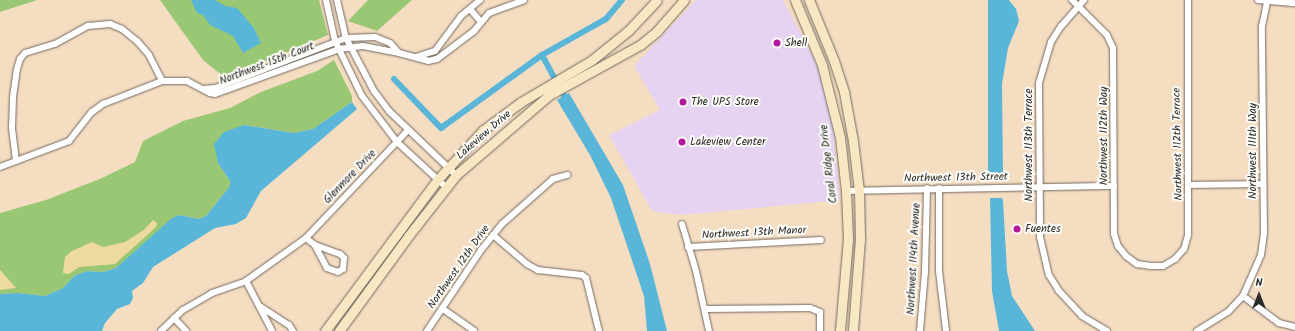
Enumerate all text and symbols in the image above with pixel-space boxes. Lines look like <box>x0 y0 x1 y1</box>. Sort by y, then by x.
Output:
place label: Shell <box>785 36 807 50</box>
marker: Shell <box>772 38 782 48</box>
street label: Northwest 15th Court <box>218 40 316 88</box>
street label: Northwest 112th Way <box>1097 87 1111 185</box>
street label: Northwest 112th Terrace <box>1170 87 1186 201</box>
street label: Northwest 113th Terrace <box>1022 89 1036 201</box>
place label: The UPS Store <box>691 95 759 109</box>
marker: The UPS Store <box>678 97 688 107</box>
street label: Northwest 111th Way <box>1246 103 1260 199</box>
street label: Lakeview Drive <box>454 108 514 162</box>
street label: Coral Ridge Drive <box>818 124 840 204</box>
place label: Lakeview Center <box>690 135 766 149</box>
marker: Lakeview Center <box>677 137 687 147</box>
street label: Glenmore Drive <box>321 147 379 207</box>
street label: Northwest 13th Street <box>904 170 1008 186</box>
street label: Northwest 114th Avenue <box>904 203 924 315</box>
place label: Fuentes <box>1025 222 1061 236</box>
street label: Northwest 12th Drive <box>425 223 493 311</box>
street label: Northwest 13th Manor <box>701 224 807 242</box>
marker: Fuentes <box>1012 224 1022 234</box>
text: N <box>1256 274 1262 292</box>
north arrow <box>1239 275 1279 315</box>

